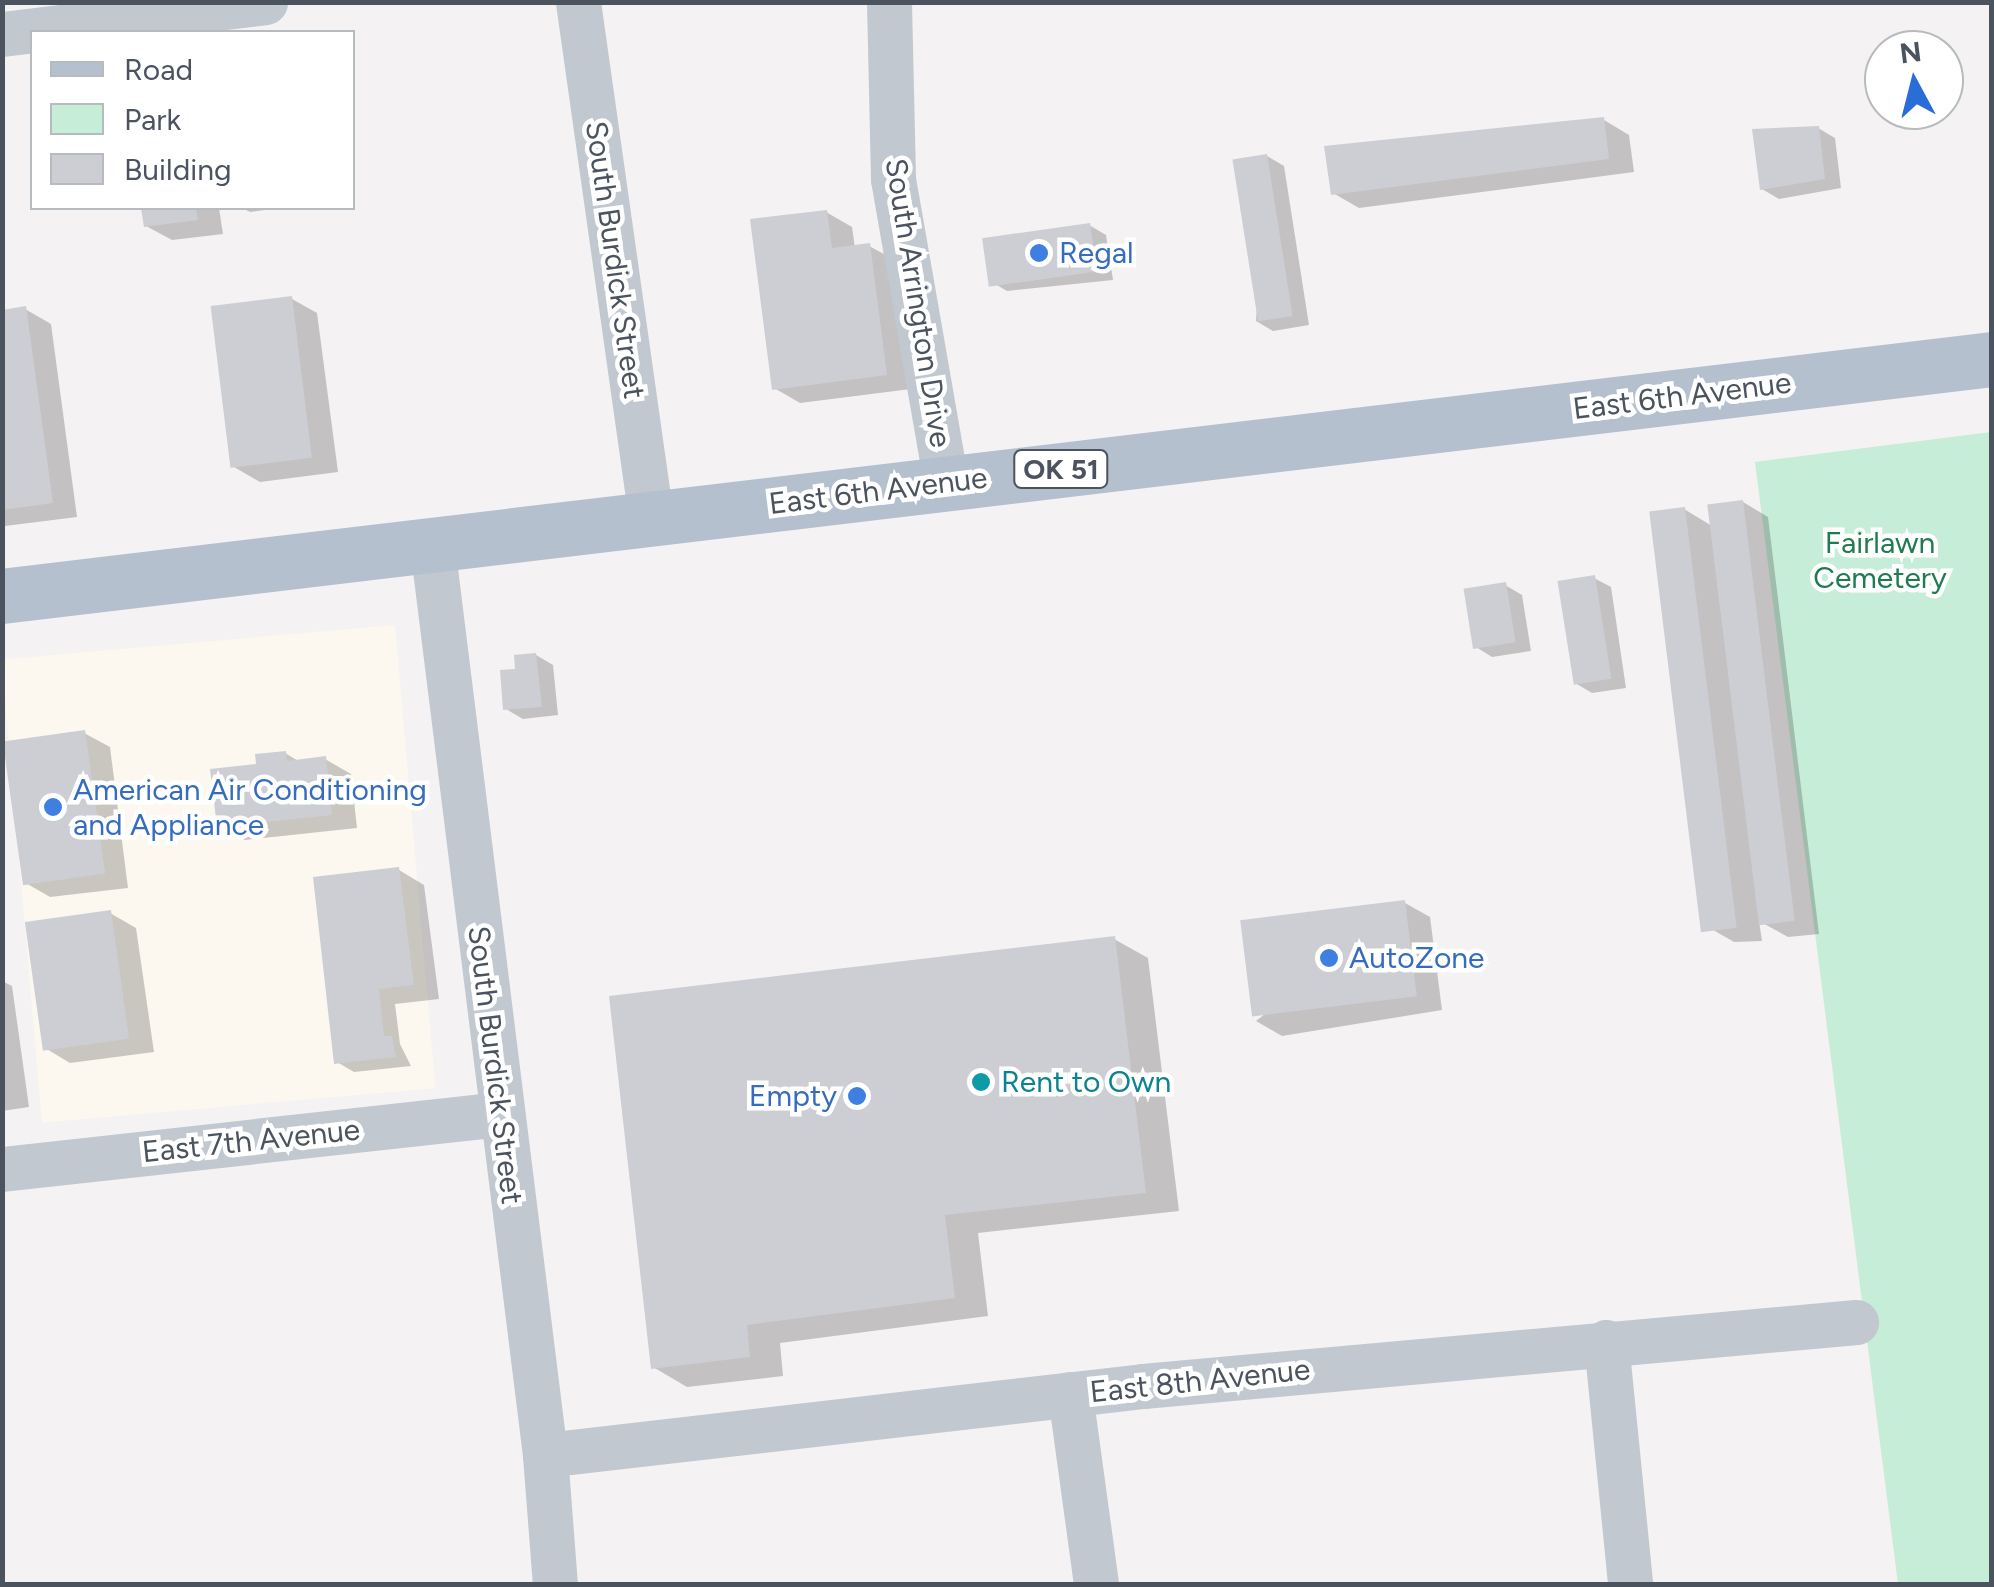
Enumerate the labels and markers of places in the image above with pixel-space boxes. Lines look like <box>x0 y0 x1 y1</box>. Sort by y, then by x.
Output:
place label: Regal <box>1059 235 1134 271</box>
marker: Regal <box>1028 242 1050 264</box>
place label: American Air Conditioning and Appliance <box>73 772 427 842</box>
marker: American Air Conditioning and Appliance <box>42 796 64 818</box>
place label: AutoZone <box>1349 940 1484 976</box>
marker: AutoZone <box>1318 947 1340 969</box>
place label: Rent to Own <box>1001 1064 1171 1100</box>
marker: Rent to Own <box>970 1071 992 1093</box>
place label: Empty <box>749 1078 837 1114</box>
marker: Empty <box>846 1085 868 1107</box>

